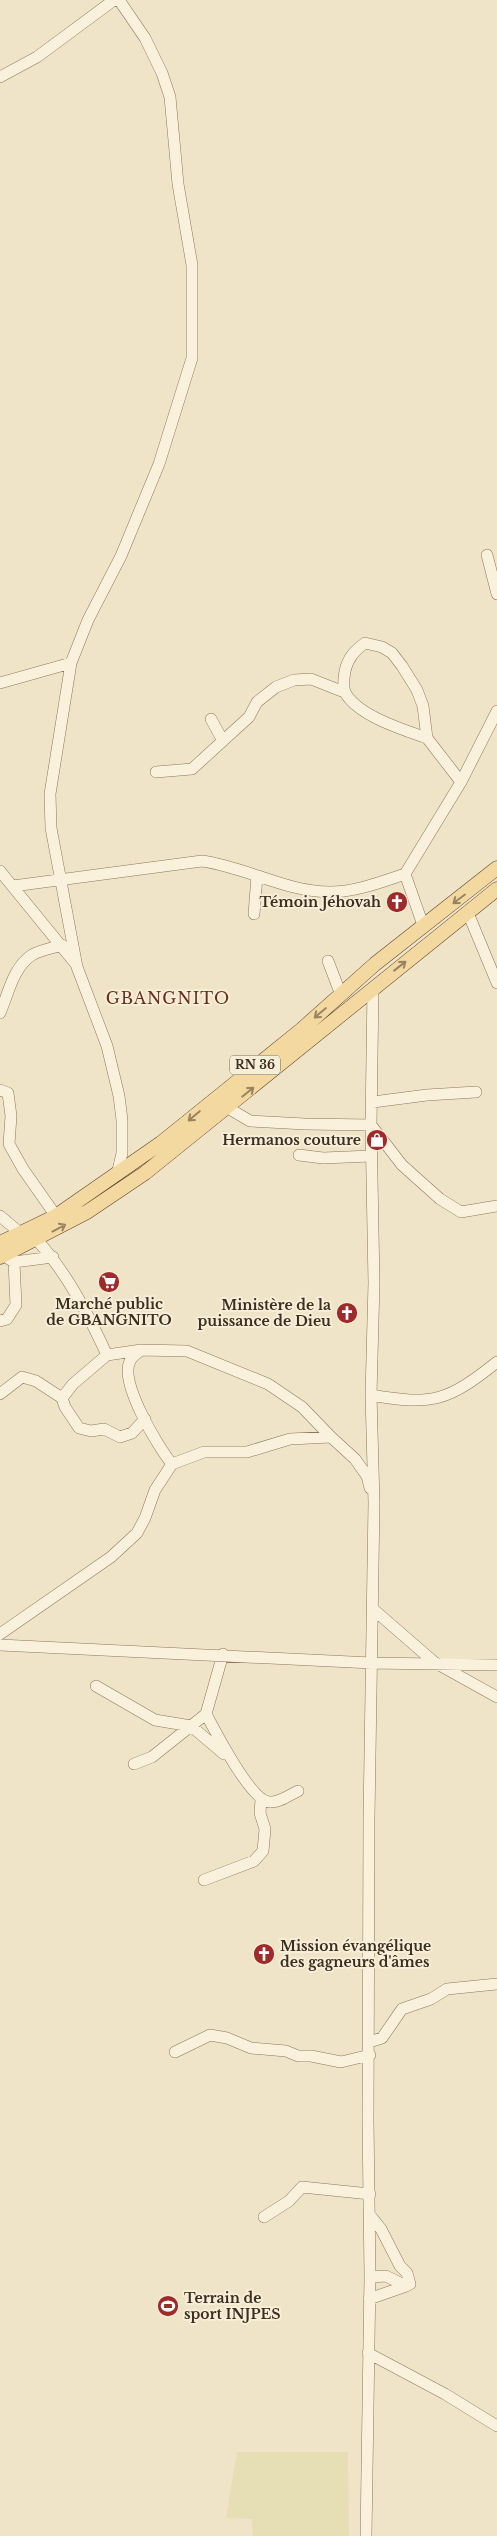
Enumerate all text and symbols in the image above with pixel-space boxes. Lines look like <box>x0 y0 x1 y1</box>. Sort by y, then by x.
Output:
church icon: Témoin Jéhovah <box>385 890 409 914</box>
place label: Témoin Jéhovah <box>260 893 381 911</box>
one-way arrow <box>453 894 466 905</box>
one-way arrow <box>393 961 406 972</box>
district label: GBANGNITO <box>106 988 230 1008</box>
one-way arrow <box>314 1007 327 1018</box>
road number: RN 36 <box>230 1056 280 1074</box>
one-way arrow <box>241 1086 254 1097</box>
one-way arrow <box>188 1110 201 1121</box>
shop icon: Hermanos couture <box>365 1128 389 1152</box>
place label: Hermanos couture <box>222 1131 361 1149</box>
one-way arrow <box>52 1222 66 1232</box>
supermarket icon: Marché public de GBANGNITO <box>97 1270 121 1294</box>
place label: Marché public de GBANGNITO <box>46 1295 172 1329</box>
place label: Ministère de la puissance de Dieu <box>198 1296 331 1330</box>
church icon: Ministère de la puissance de Dieu <box>335 1301 359 1325</box>
place label: Mission évangélique des gagneurs d'âmes <box>280 1937 431 1971</box>
church icon: Mission évangélique des gagneurs d'âmes <box>252 1942 276 1966</box>
place label: Terrain de sport INJPES <box>184 2289 280 2323</box>
sports icon: Terrain de sport INJPES <box>156 2294 180 2318</box>

